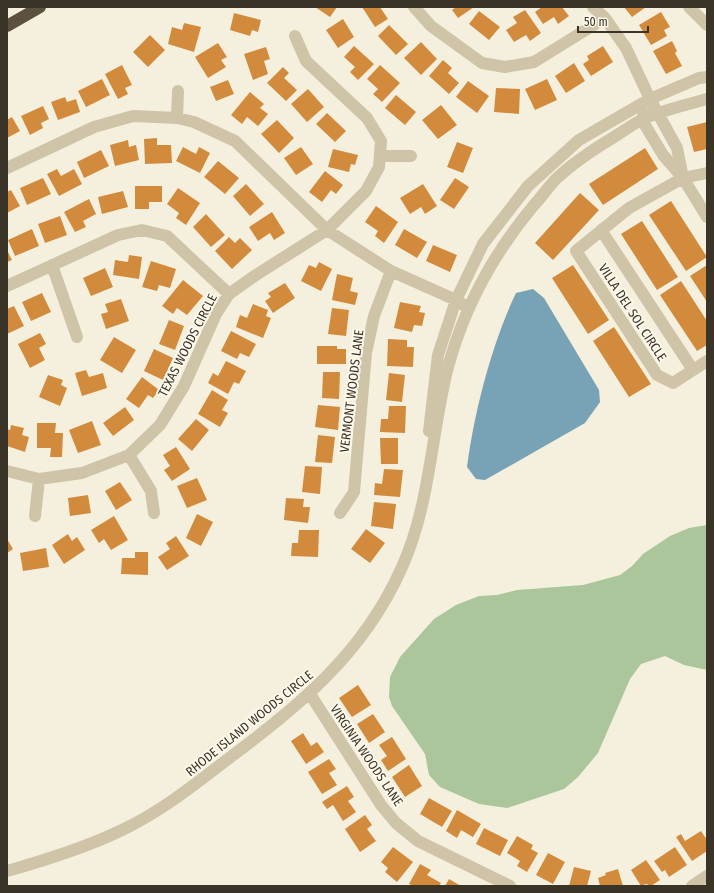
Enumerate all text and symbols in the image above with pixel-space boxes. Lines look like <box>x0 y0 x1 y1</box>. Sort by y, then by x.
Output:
scale bar <box>578 8 648 34</box>
text: 50 m <box>584 15 608 29</box>
street label: VILLA DEL SOL CIRCLE <box>596 261 670 364</box>
street label: TEXAS WOODS CIRCLE <box>155 291 220 399</box>
street label: VERMONT WOODS LANE <box>337 329 366 453</box>
street label: RHODE ISLAND WOODS CIRCLE <box>183 667 316 779</box>
street label: VIRGINIA WOODS LANE <box>327 702 406 809</box>

